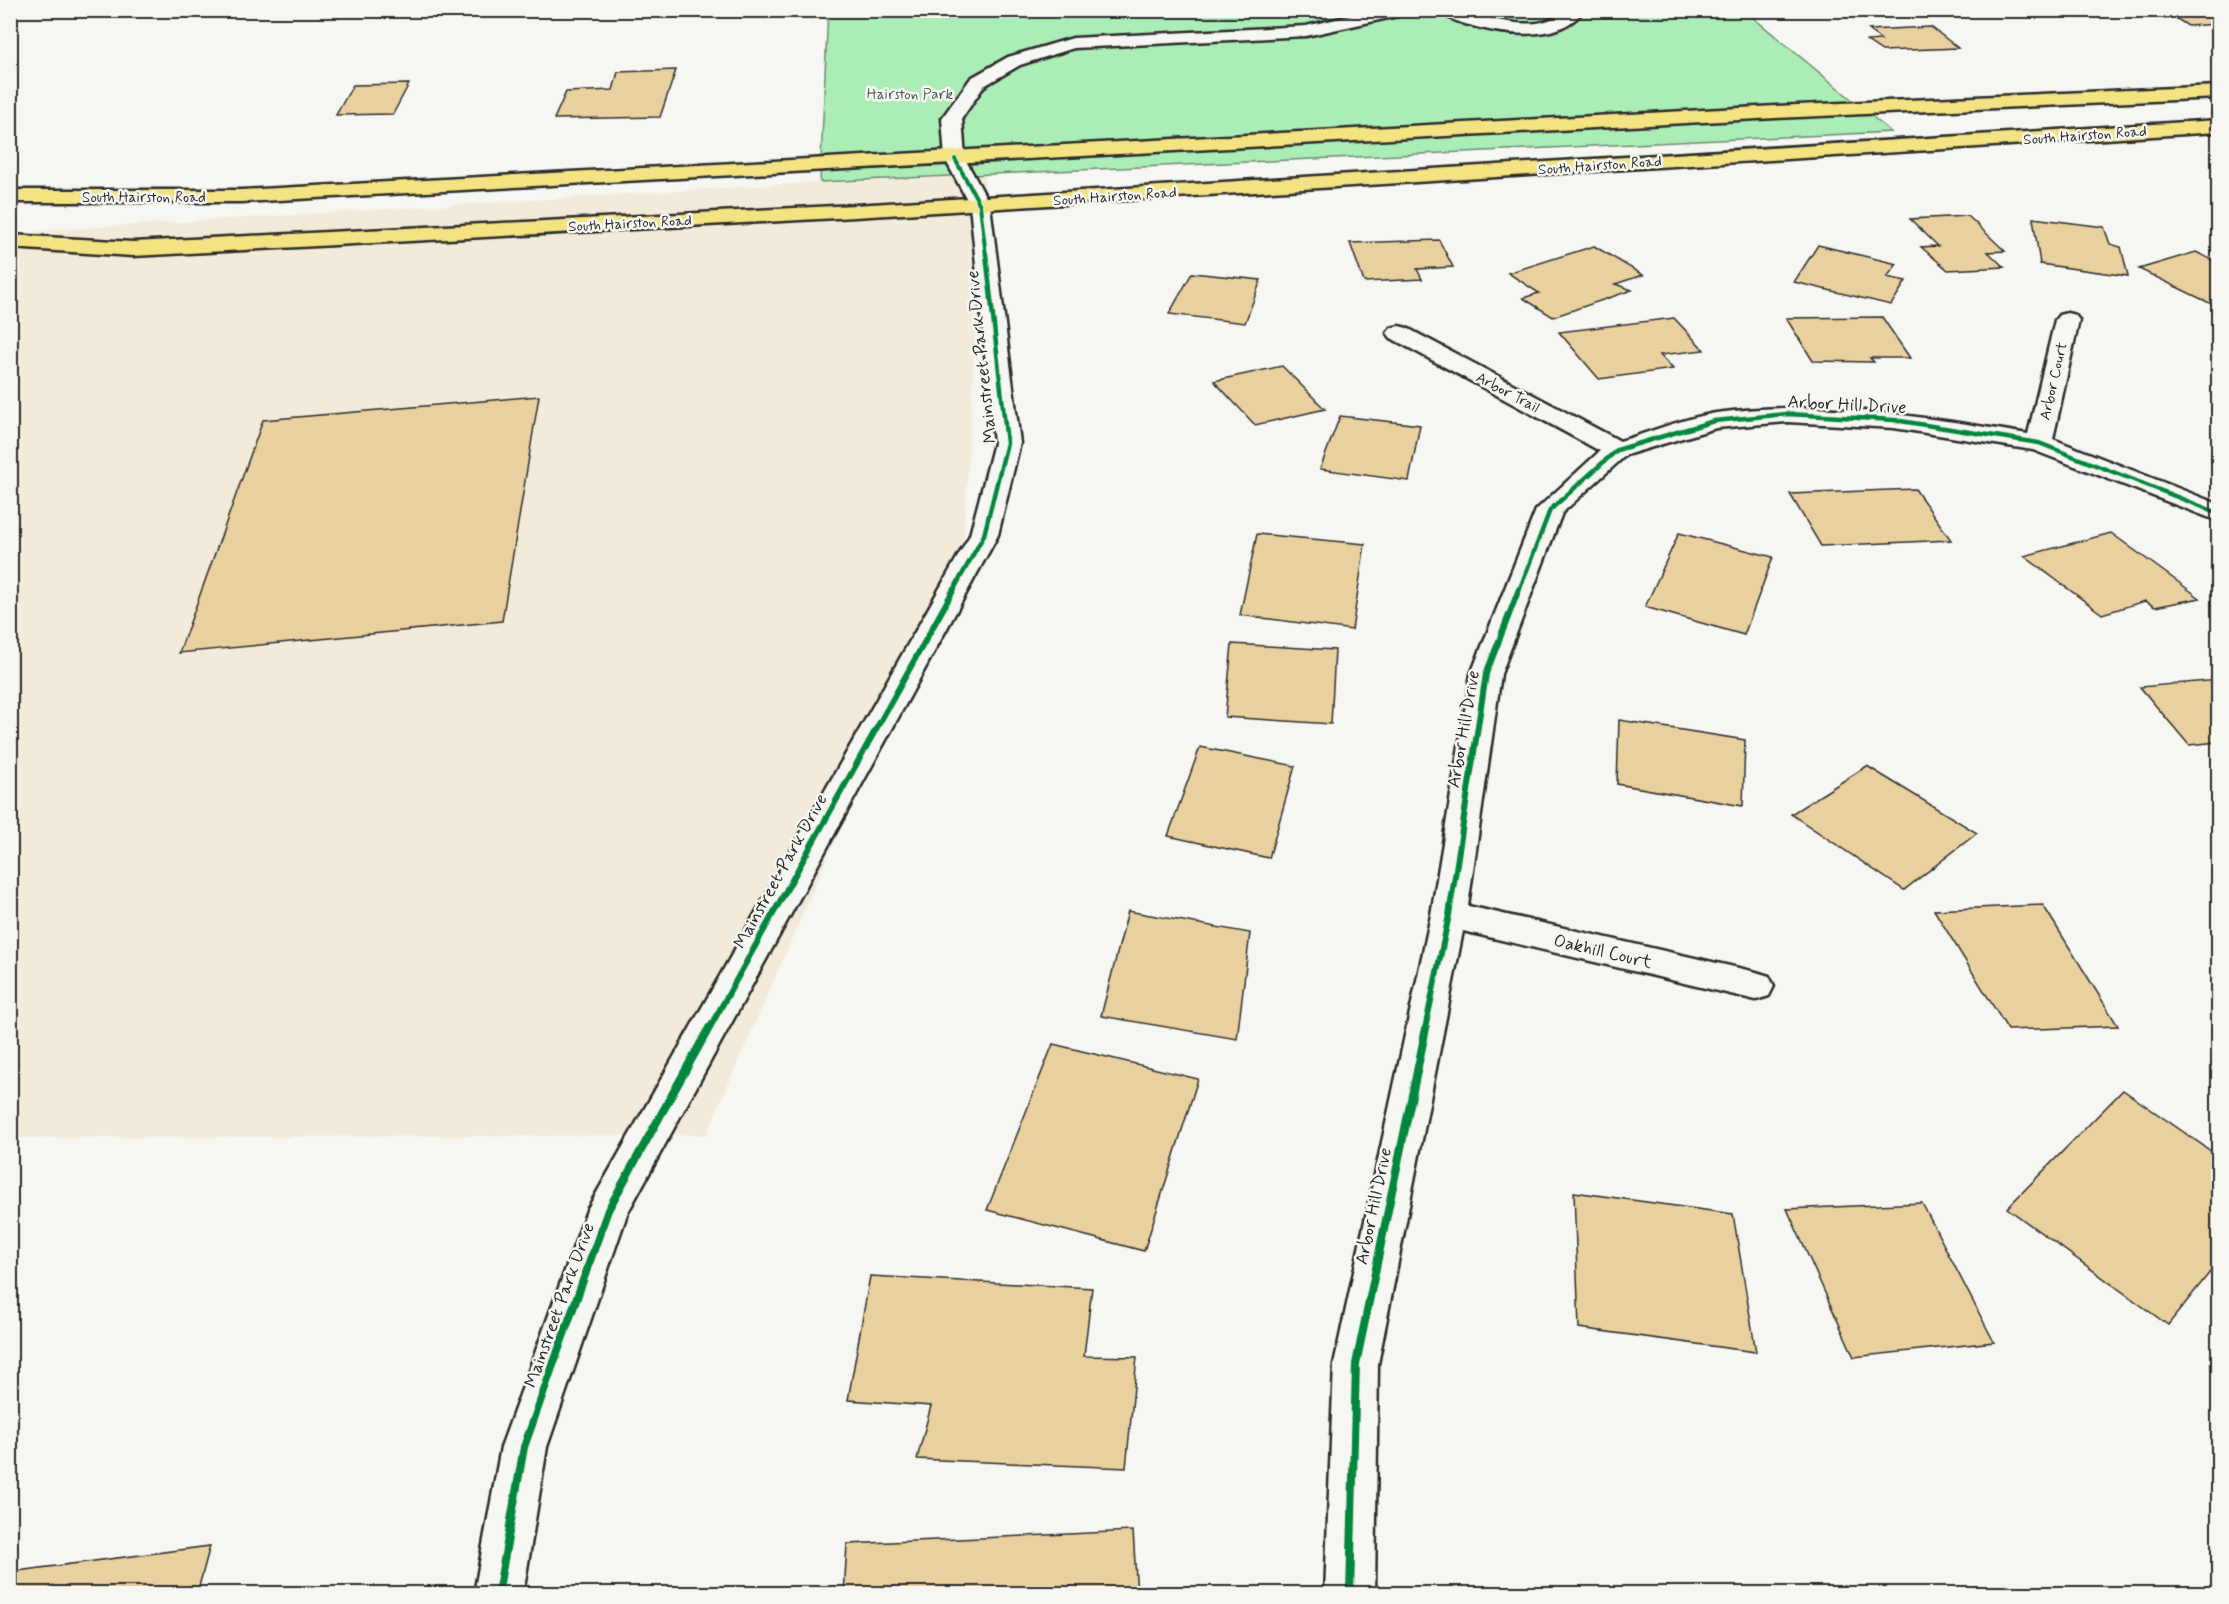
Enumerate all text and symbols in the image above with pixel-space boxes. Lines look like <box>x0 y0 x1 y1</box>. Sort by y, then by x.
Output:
park label: Hairston Park <box>867 85 954 105</box>
street label: South Hairston Road <box>2023 122 2147 150</box>
street label: South Hairston Road <box>1538 152 1662 180</box>
street label: South Hairston Road <box>1053 183 1177 211</box>
street label: South Hairston Road <box>82 188 206 208</box>
street label: South Hairston Road <box>568 211 692 237</box>
street label: Mainstreet Park Drive <box>961 269 1003 445</box>
street label: Arbor Court <box>2035 340 2073 422</box>
street label: Arbor Trail <box>1472 368 1543 418</box>
street label: Arbor Hill Drive <box>1787 390 1907 420</box>
street label: Arbor Hill Drive <box>1442 669 1486 790</box>
street label: Mainstreet Park Drive <box>728 790 833 953</box>
street label: Oakhill Court <box>1551 929 1655 975</box>
street label: Arbor Hill Drive <box>1350 1146 1398 1267</box>
street label: Mainstreet Park Drive <box>519 1220 601 1391</box>

